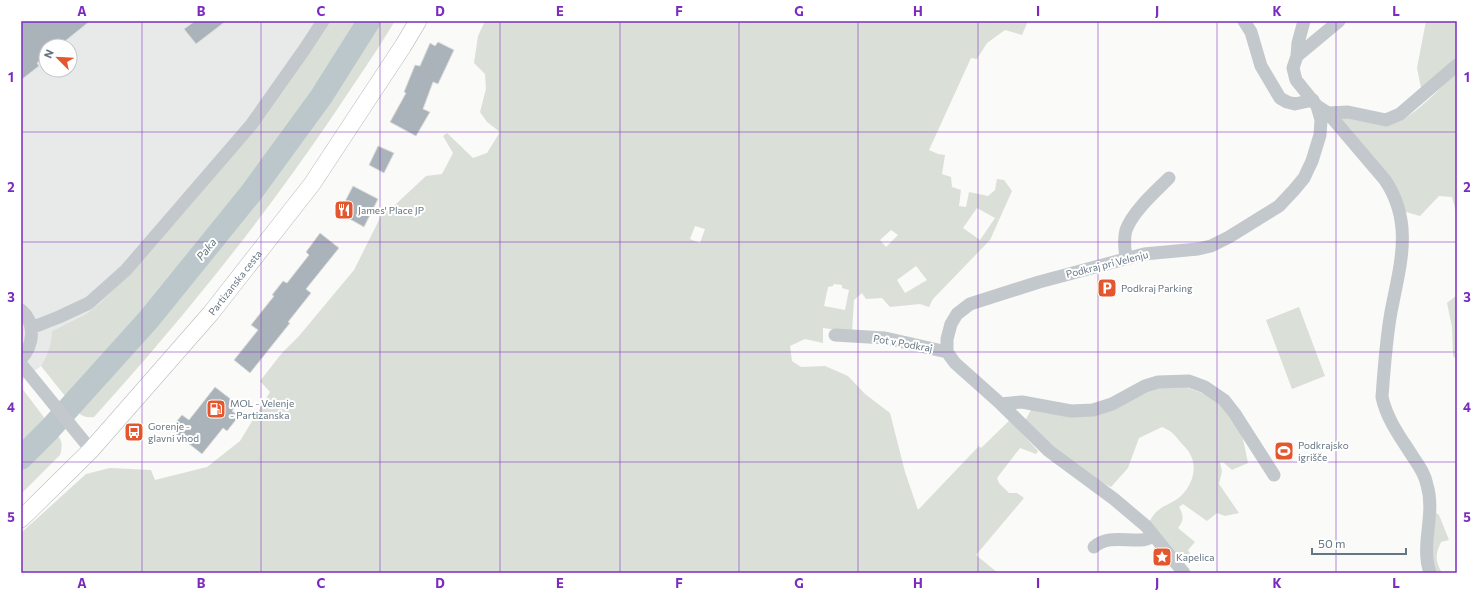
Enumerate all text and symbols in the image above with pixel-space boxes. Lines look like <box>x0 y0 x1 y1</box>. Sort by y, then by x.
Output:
text: A <box>77 3 87 19</box>
text: B <box>197 3 206 19</box>
text: C <box>317 3 326 19</box>
text: D <box>435 3 445 19</box>
text: E <box>556 3 564 19</box>
text: F <box>675 3 683 19</box>
text: G <box>794 3 804 19</box>
text: H <box>913 3 923 19</box>
text: I <box>1036 3 1040 19</box>
text: J <box>1155 3 1159 19</box>
text: K <box>1272 3 1282 19</box>
text: L <box>1392 3 1400 19</box>
north arrow <box>38 38 78 78</box>
text: N <box>41 47 56 60</box>
text: 1 <box>8 69 14 85</box>
text: 1 <box>1464 69 1470 85</box>
text: 2 <box>7 179 15 195</box>
text: 2 <box>1463 179 1471 195</box>
restaurant icon: James' Place JP <box>333 199 355 221</box>
place label: James' Place JP <box>358 204 424 216</box>
water label: Paka <box>193 235 219 263</box>
street label: Partizanska cesta <box>206 248 264 318</box>
street label: Podkraj pri Velenju <box>1065 248 1149 280</box>
parking icon: Podkraj Parking <box>1096 277 1118 299</box>
place label: Podkraj Parking <box>1121 282 1193 294</box>
text: 3 <box>7 289 15 305</box>
text: 3 <box>1463 289 1471 305</box>
street label: Pot v Podkraj <box>872 332 934 354</box>
place label: MOL - Velenje - Partizanska <box>230 397 294 421</box>
fuel station icon: MOL - Velenje - Partizanska <box>205 398 227 420</box>
text: 4 <box>7 399 15 415</box>
text: 4 <box>1463 399 1471 415</box>
place label: Gorenje - glavni vhod <box>148 420 199 444</box>
bus stop icon: Gorenje - glavni vhod <box>123 421 145 443</box>
place label: Podkrajsko igrišče <box>1298 439 1349 463</box>
sports icon: Podkrajsko igrišče <box>1273 440 1295 462</box>
text: 5 <box>7 509 15 525</box>
text: 5 <box>1463 509 1471 525</box>
scale bar <box>1312 530 1406 556</box>
text: 50 m <box>1318 536 1346 550</box>
place icon: Kapelica <box>1151 546 1173 568</box>
place label: Kapelica <box>1176 551 1214 563</box>
text: A <box>77 575 87 591</box>
text: B <box>197 575 206 591</box>
text: C <box>317 575 326 591</box>
text: D <box>435 575 445 591</box>
text: E <box>556 575 564 591</box>
text: F <box>675 575 683 591</box>
text: G <box>794 575 804 591</box>
text: H <box>913 575 923 591</box>
text: I <box>1036 575 1040 591</box>
text: J <box>1155 575 1159 591</box>
text: K <box>1272 575 1282 591</box>
text: L <box>1392 575 1400 591</box>

